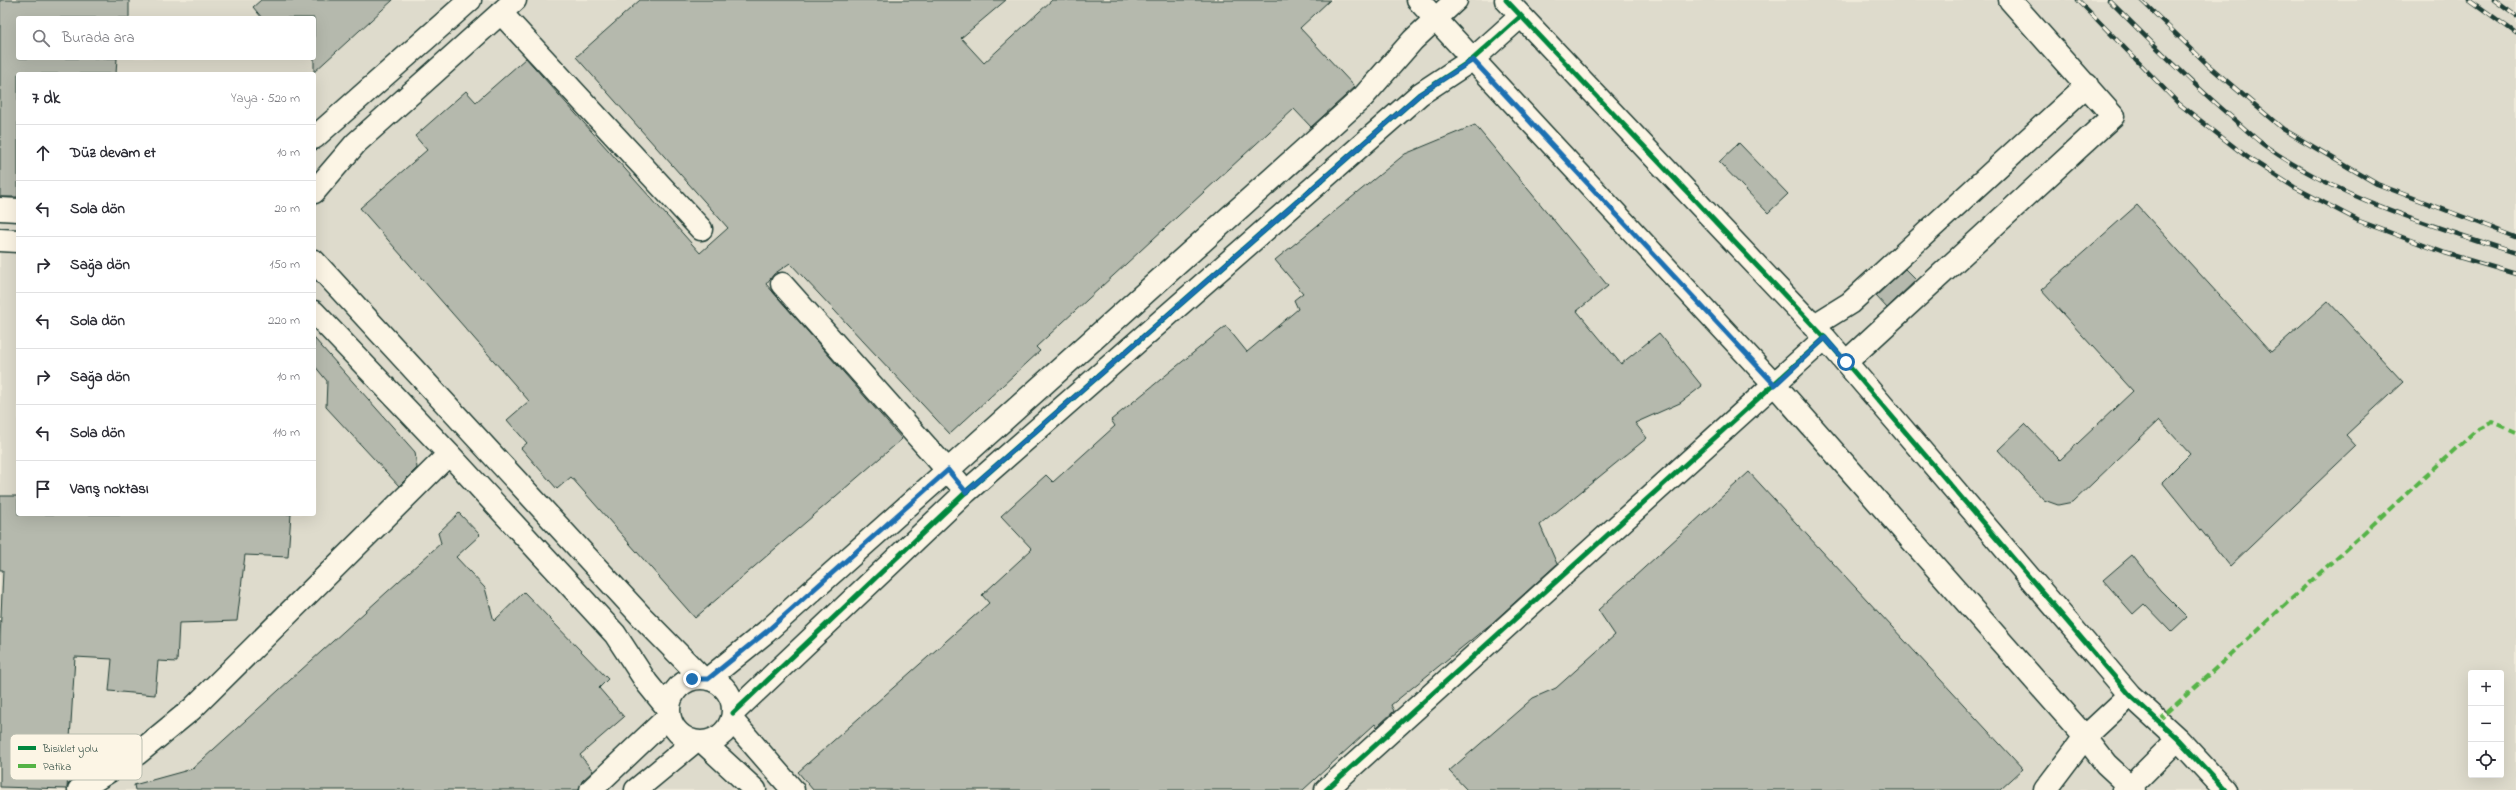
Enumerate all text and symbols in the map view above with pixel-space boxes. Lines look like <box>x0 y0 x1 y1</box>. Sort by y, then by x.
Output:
search box <box>16 16 316 60</box>
icon: search <box>30 27 52 49</box>
text: Burada ara <box>62 27 135 49</box>
text: 7 dk <box>32 86 60 111</box>
text: Yaya · 520 m <box>231 89 300 108</box>
icon: ahead <box>32 142 54 164</box>
text: Düz devam et <box>70 142 156 164</box>
text: 10 m <box>277 143 300 162</box>
icon: left <box>32 198 54 220</box>
text: Sola dön <box>70 198 125 220</box>
text: 20 m <box>275 199 300 218</box>
icon: right <box>32 254 54 276</box>
text: Sağa dön <box>70 254 130 276</box>
text: 150 m <box>269 255 300 274</box>
icon: left <box>32 310 54 332</box>
text: Sola dön <box>70 310 125 332</box>
text: 220 m <box>268 311 300 330</box>
route start <box>1837 353 1855 371</box>
icon: right <box>32 366 54 388</box>
text: Sağa dön <box>70 366 130 388</box>
text: 10 m <box>277 367 300 386</box>
icon: left <box>32 422 54 444</box>
text: Sola dön <box>70 422 125 444</box>
text: 110 m <box>273 423 300 442</box>
icon: arrive <box>32 478 54 500</box>
text: Varış noktası <box>70 478 149 500</box>
route end <box>683 670 701 688</box>
map controls <box>2468 670 2504 778</box>
button: + <box>2468 670 2504 706</box>
button: − <box>2468 706 2504 742</box>
legend <box>10 734 142 780</box>
text: Bisiklet yolu <box>42 741 98 758</box>
button: locate <box>2468 742 2504 778</box>
text: Patika <box>43 759 71 775</box>

